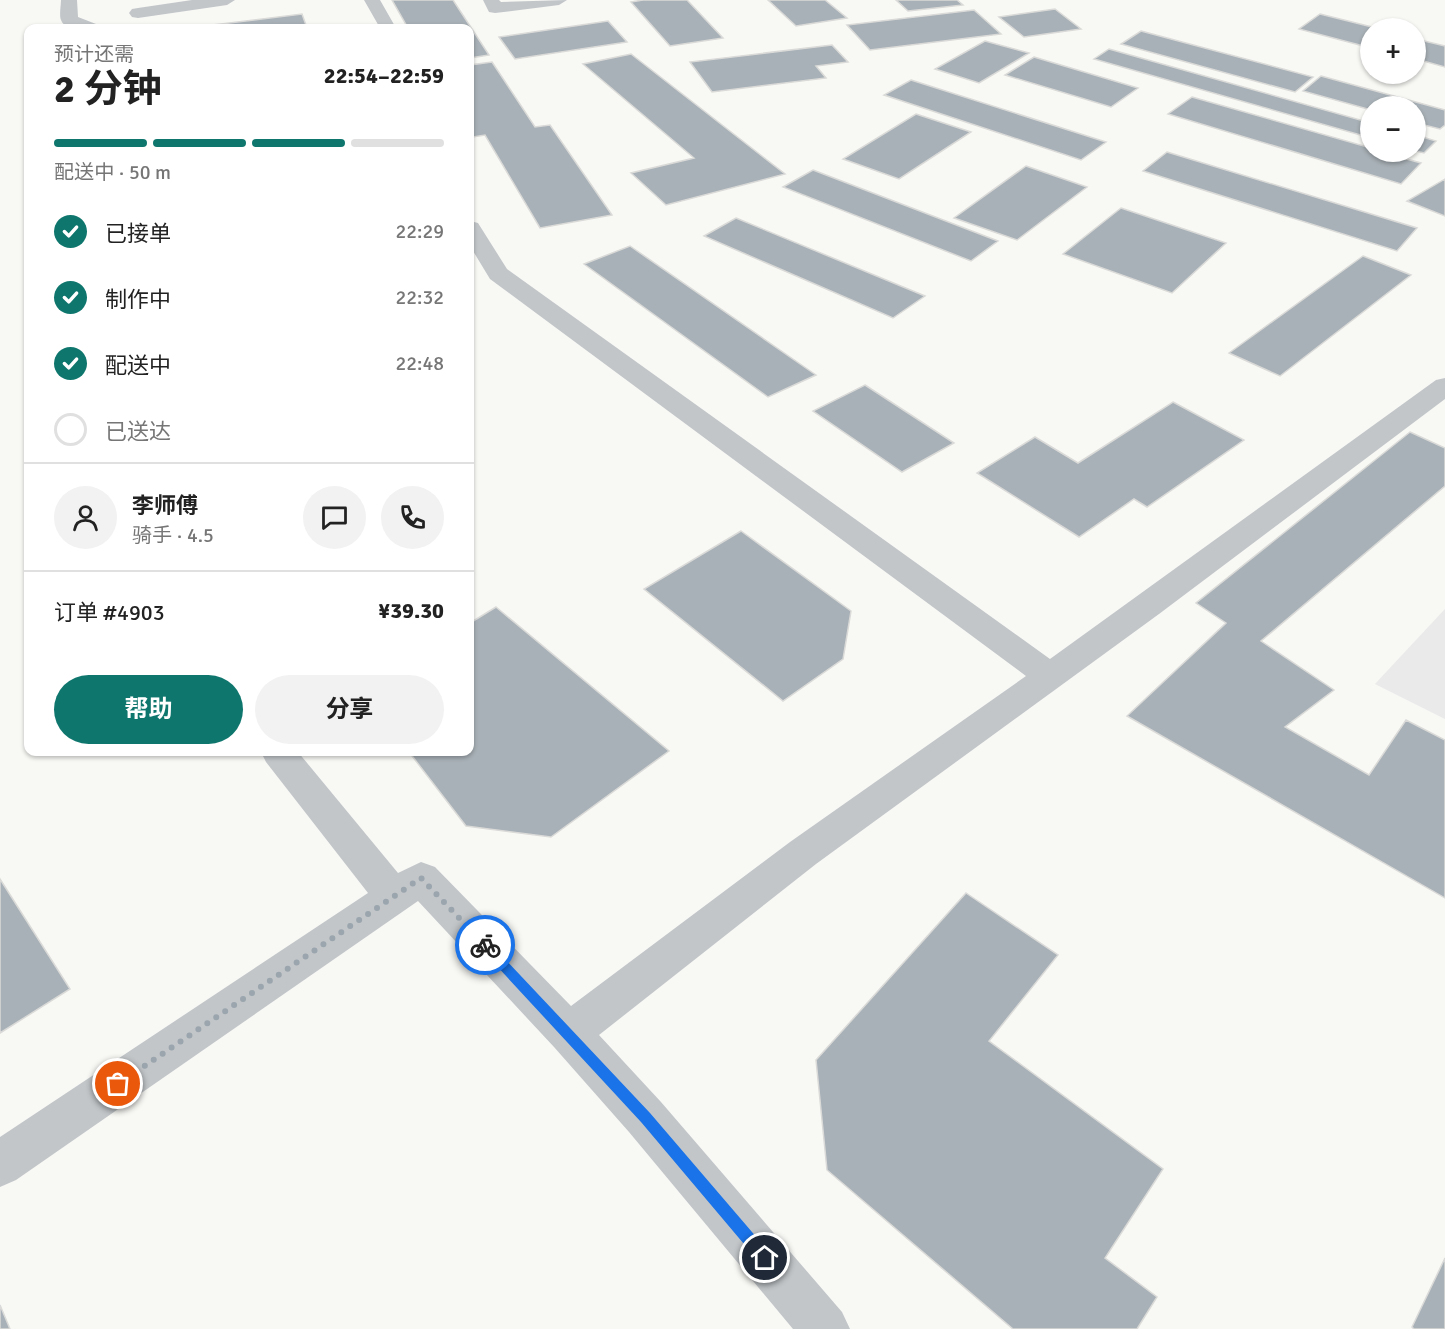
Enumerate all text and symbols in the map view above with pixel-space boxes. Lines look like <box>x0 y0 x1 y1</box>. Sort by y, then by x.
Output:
map controls <box>1360 18 1426 162</box>
button: + <box>1360 18 1426 84</box>
text: 预计还需 <box>54 42 134 67</box>
text: 22:54–22:59 <box>324 62 444 89</box>
text: 2 分钟 <box>54 65 162 113</box>
button: − <box>1360 96 1426 162</box>
text: 配送中 · 50 m <box>54 160 171 185</box>
icon: check <box>54 215 87 248</box>
text: 22:29 <box>395 219 444 244</box>
text: 已接单 <box>105 220 171 247</box>
icon: check <box>54 281 87 314</box>
text: 22:32 <box>395 285 444 310</box>
text: 制作中 <box>105 286 171 313</box>
icon: check <box>54 347 87 380</box>
text: 22:48 <box>395 351 444 376</box>
text: 配送中 <box>105 352 171 379</box>
text: 已送达 <box>105 418 171 445</box>
button: person <box>54 486 117 549</box>
button: chat <box>303 486 366 549</box>
button: phone <box>381 486 444 549</box>
text: 李师傅 <box>132 492 198 519</box>
text: 骑手 · 4.5 <box>132 523 214 548</box>
text: ¥39.30 <box>378 597 444 624</box>
text: 订单 #4903 <box>54 599 165 626</box>
button: 帮助 <box>54 675 243 744</box>
button: 分享 <box>255 675 444 744</box>
courier <box>455 915 515 975</box>
icon: bike <box>469 929 502 962</box>
pin <box>92 1058 143 1109</box>
icon: bag <box>101 1067 134 1100</box>
pin <box>739 1232 790 1283</box>
icon: home <box>748 1241 781 1274</box>

